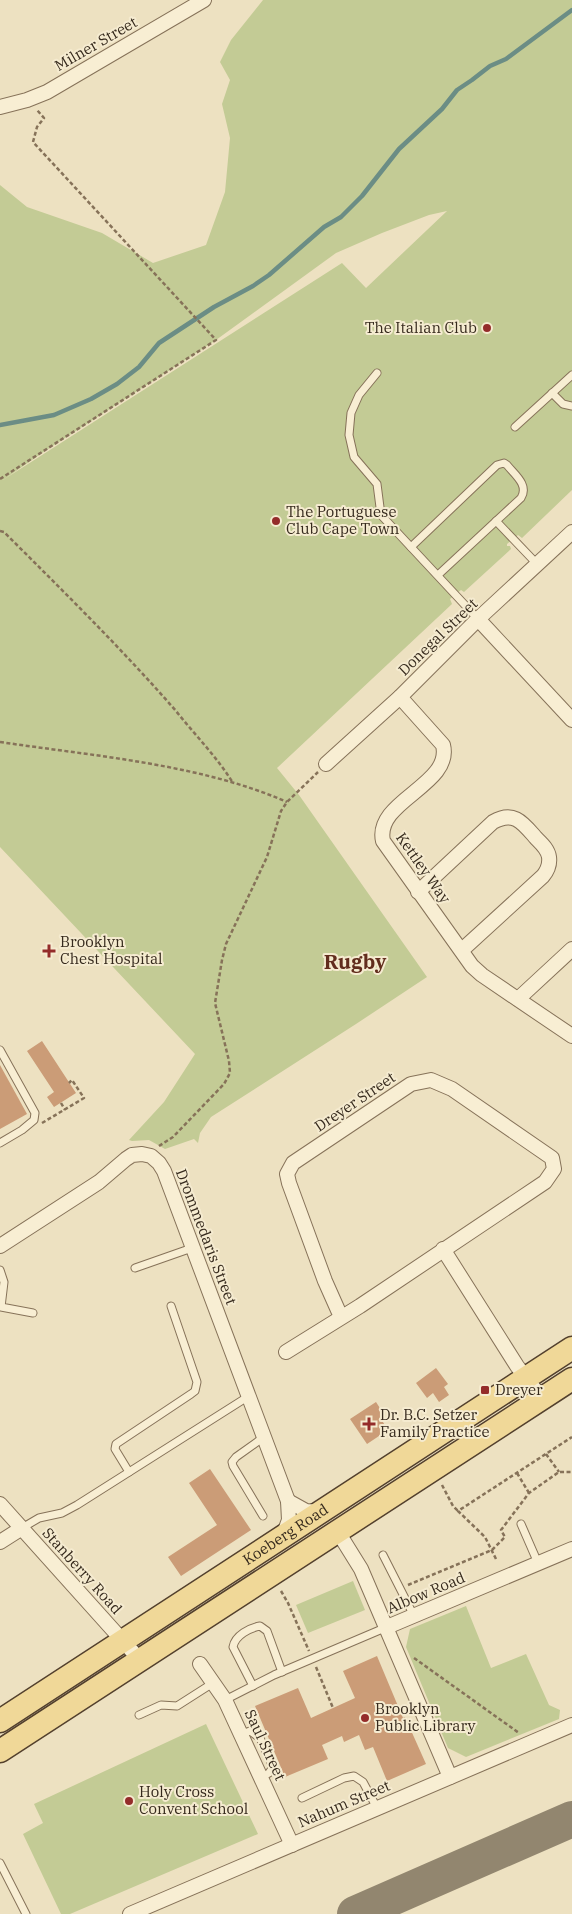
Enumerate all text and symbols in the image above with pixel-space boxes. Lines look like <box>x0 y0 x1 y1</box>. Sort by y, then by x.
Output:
street label: Milner Street <box>51 12 140 75</box>
place label: The Italian Club <box>365 318 477 337</box>
marker: The Italian Club <box>481 322 493 334</box>
place label: The Portuguese Club Cape Town <box>286 502 400 538</box>
marker: The Portuguese Club Cape Town <box>270 515 282 527</box>
street label: Donegal Street <box>394 594 481 679</box>
street label: Kettley Way <box>392 829 455 907</box>
place label: Brooklyn Chest Hospital <box>60 932 163 968</box>
marker: Brooklyn Chest Hospital <box>42 944 56 958</box>
district label: Rugby <box>324 948 387 975</box>
street label: Dreyer Street <box>311 1068 399 1136</box>
street label: Drommedaris Street <box>172 1166 241 1307</box>
place label: Dreyer <box>495 1380 543 1399</box>
marker: Dreyer <box>479 1384 491 1396</box>
place label: Dr. B.C. Setzer Family Practice <box>380 1405 489 1441</box>
marker: Dr. B.C. Setzer Family Practice <box>362 1417 376 1431</box>
street label: Koeberg Road <box>239 1500 332 1569</box>
street label: Stanberry Road <box>38 1523 126 1618</box>
street label: Albow Road <box>384 1568 468 1618</box>
place label: Brooklyn Public Library <box>375 1699 476 1735</box>
street label: Saul Street <box>241 1706 290 1783</box>
marker: Brooklyn Public Library <box>359 1712 371 1724</box>
street label: Nahum Street <box>295 1776 393 1831</box>
place label: Holy Cross Convent School <box>139 1782 248 1818</box>
marker: Holy Cross Convent School <box>123 1795 135 1807</box>

